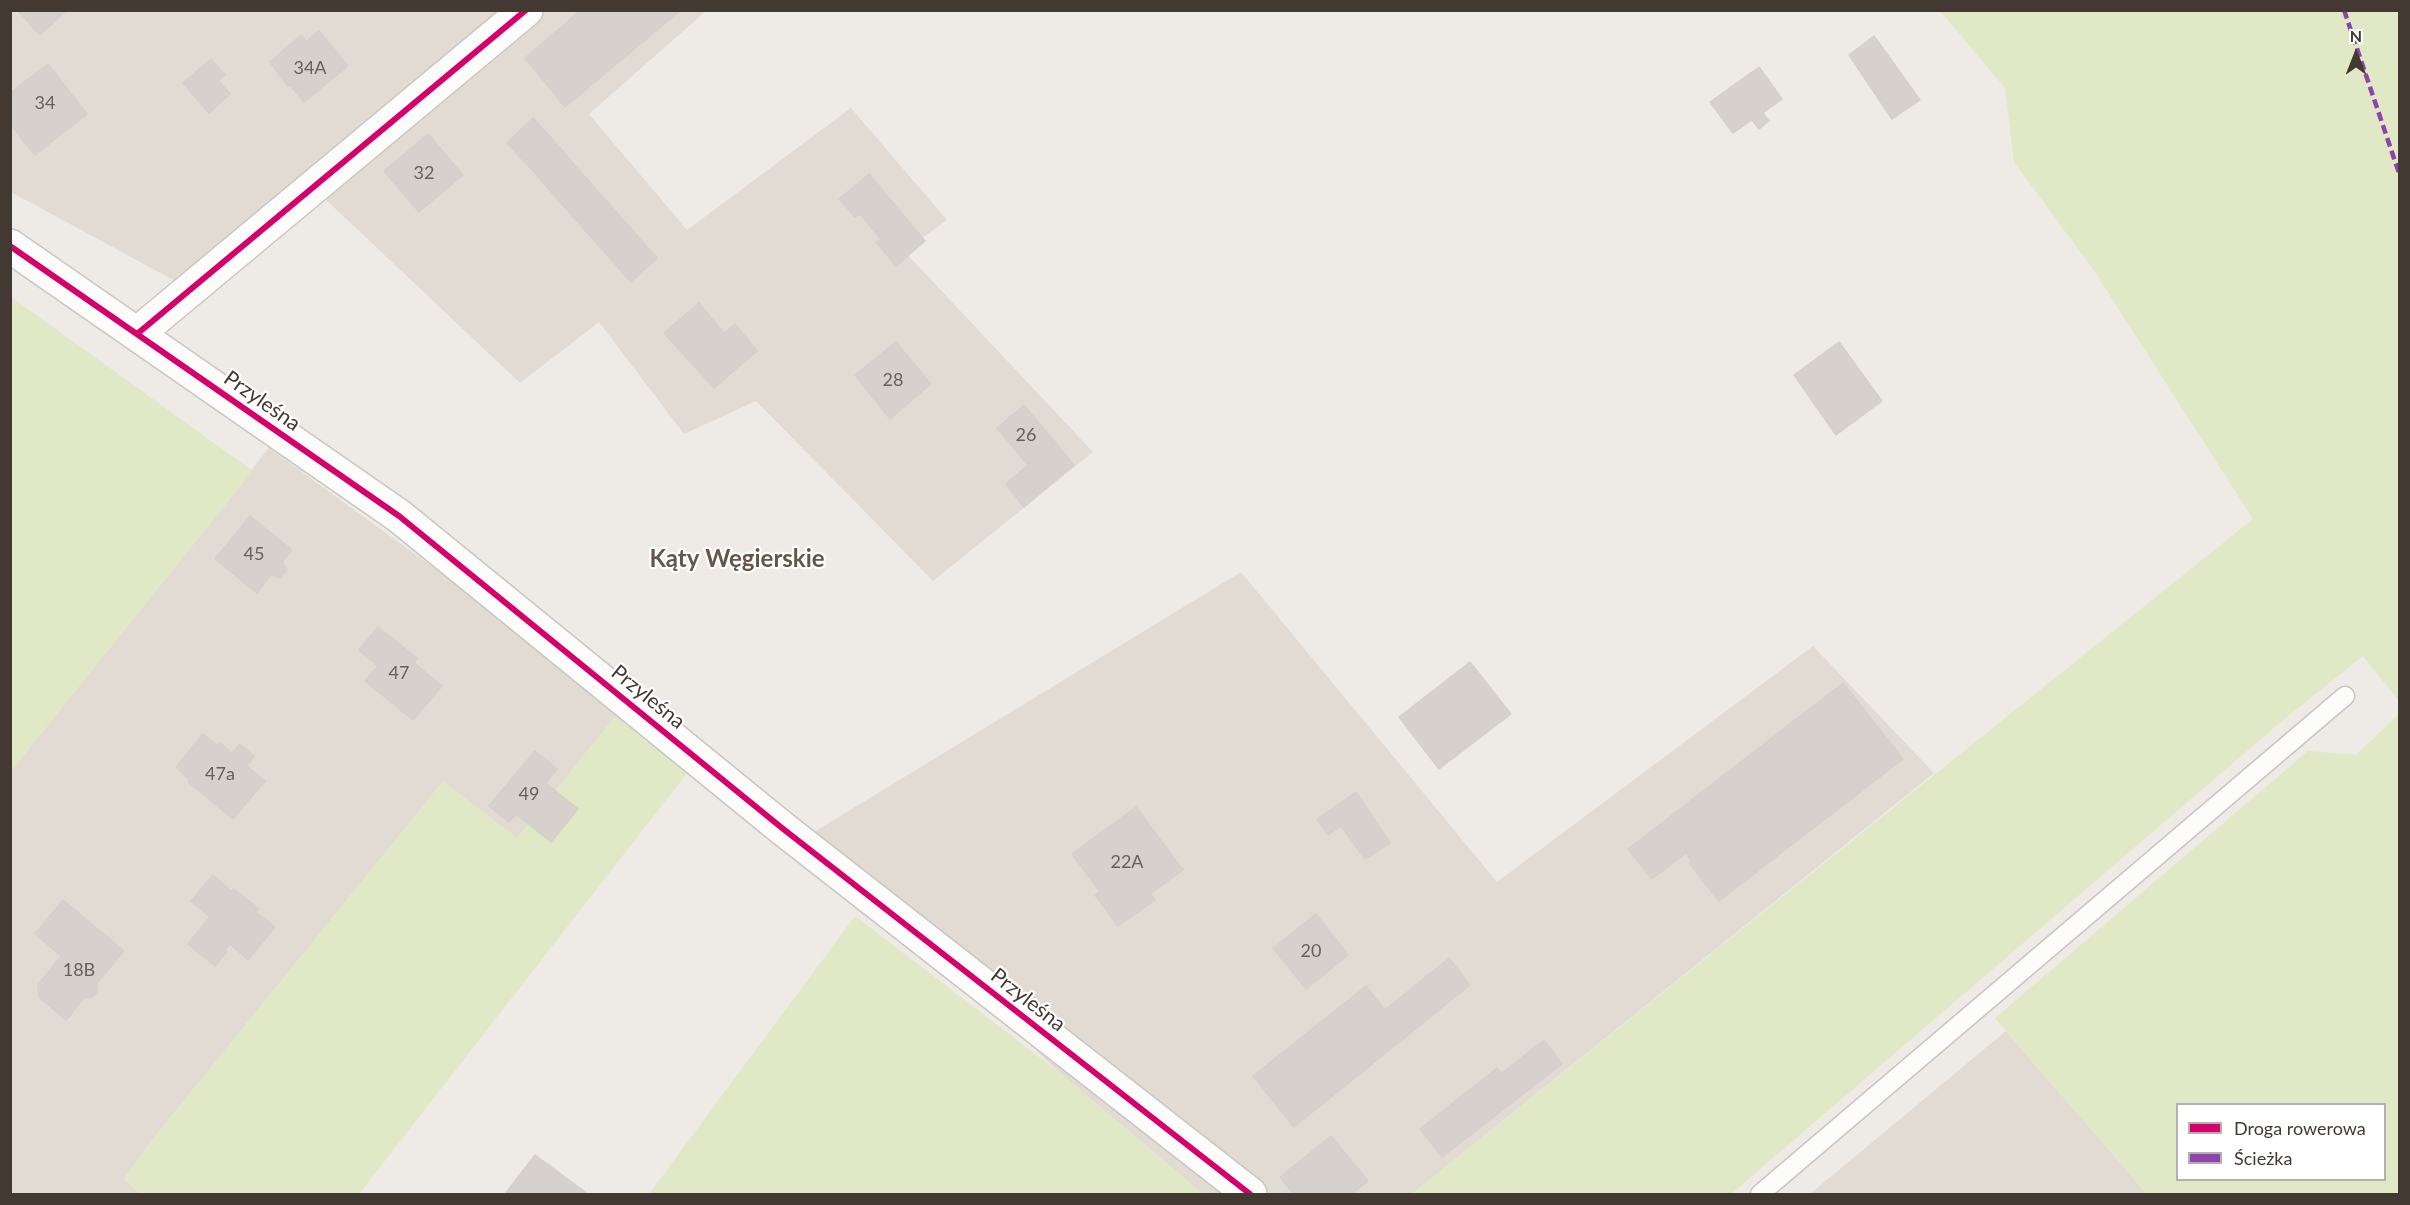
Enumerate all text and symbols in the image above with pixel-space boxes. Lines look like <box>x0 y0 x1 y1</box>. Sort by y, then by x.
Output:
north arrow <box>2326 24 2386 84</box>
text: N <box>2350 26 2362 45</box>
house number: 34A <box>293 57 327 79</box>
house number: 34 <box>35 92 55 114</box>
house number: 32 <box>414 162 434 184</box>
street label: Przyleśna <box>219 366 305 436</box>
house number: 28 <box>883 369 903 391</box>
house number: 26 <box>1016 424 1036 446</box>
house number: 45 <box>244 543 264 565</box>
district label: Kąty Węgierskie <box>649 545 825 573</box>
street label: Przyleśna <box>606 660 690 734</box>
house number: 47 <box>389 662 409 684</box>
house number: 47a <box>205 763 235 785</box>
house number: 49 <box>519 783 539 805</box>
house number: 22A <box>1110 851 1144 873</box>
house number: 20 <box>1301 940 1321 962</box>
house number: 18B <box>63 959 95 981</box>
street label: Przyleśna <box>986 963 1070 1037</box>
legend <box>2176 1103 2386 1181</box>
text: Droga rowerowa <box>2234 1117 2366 1139</box>
text: Ścieżka <box>2234 1147 2292 1169</box>

